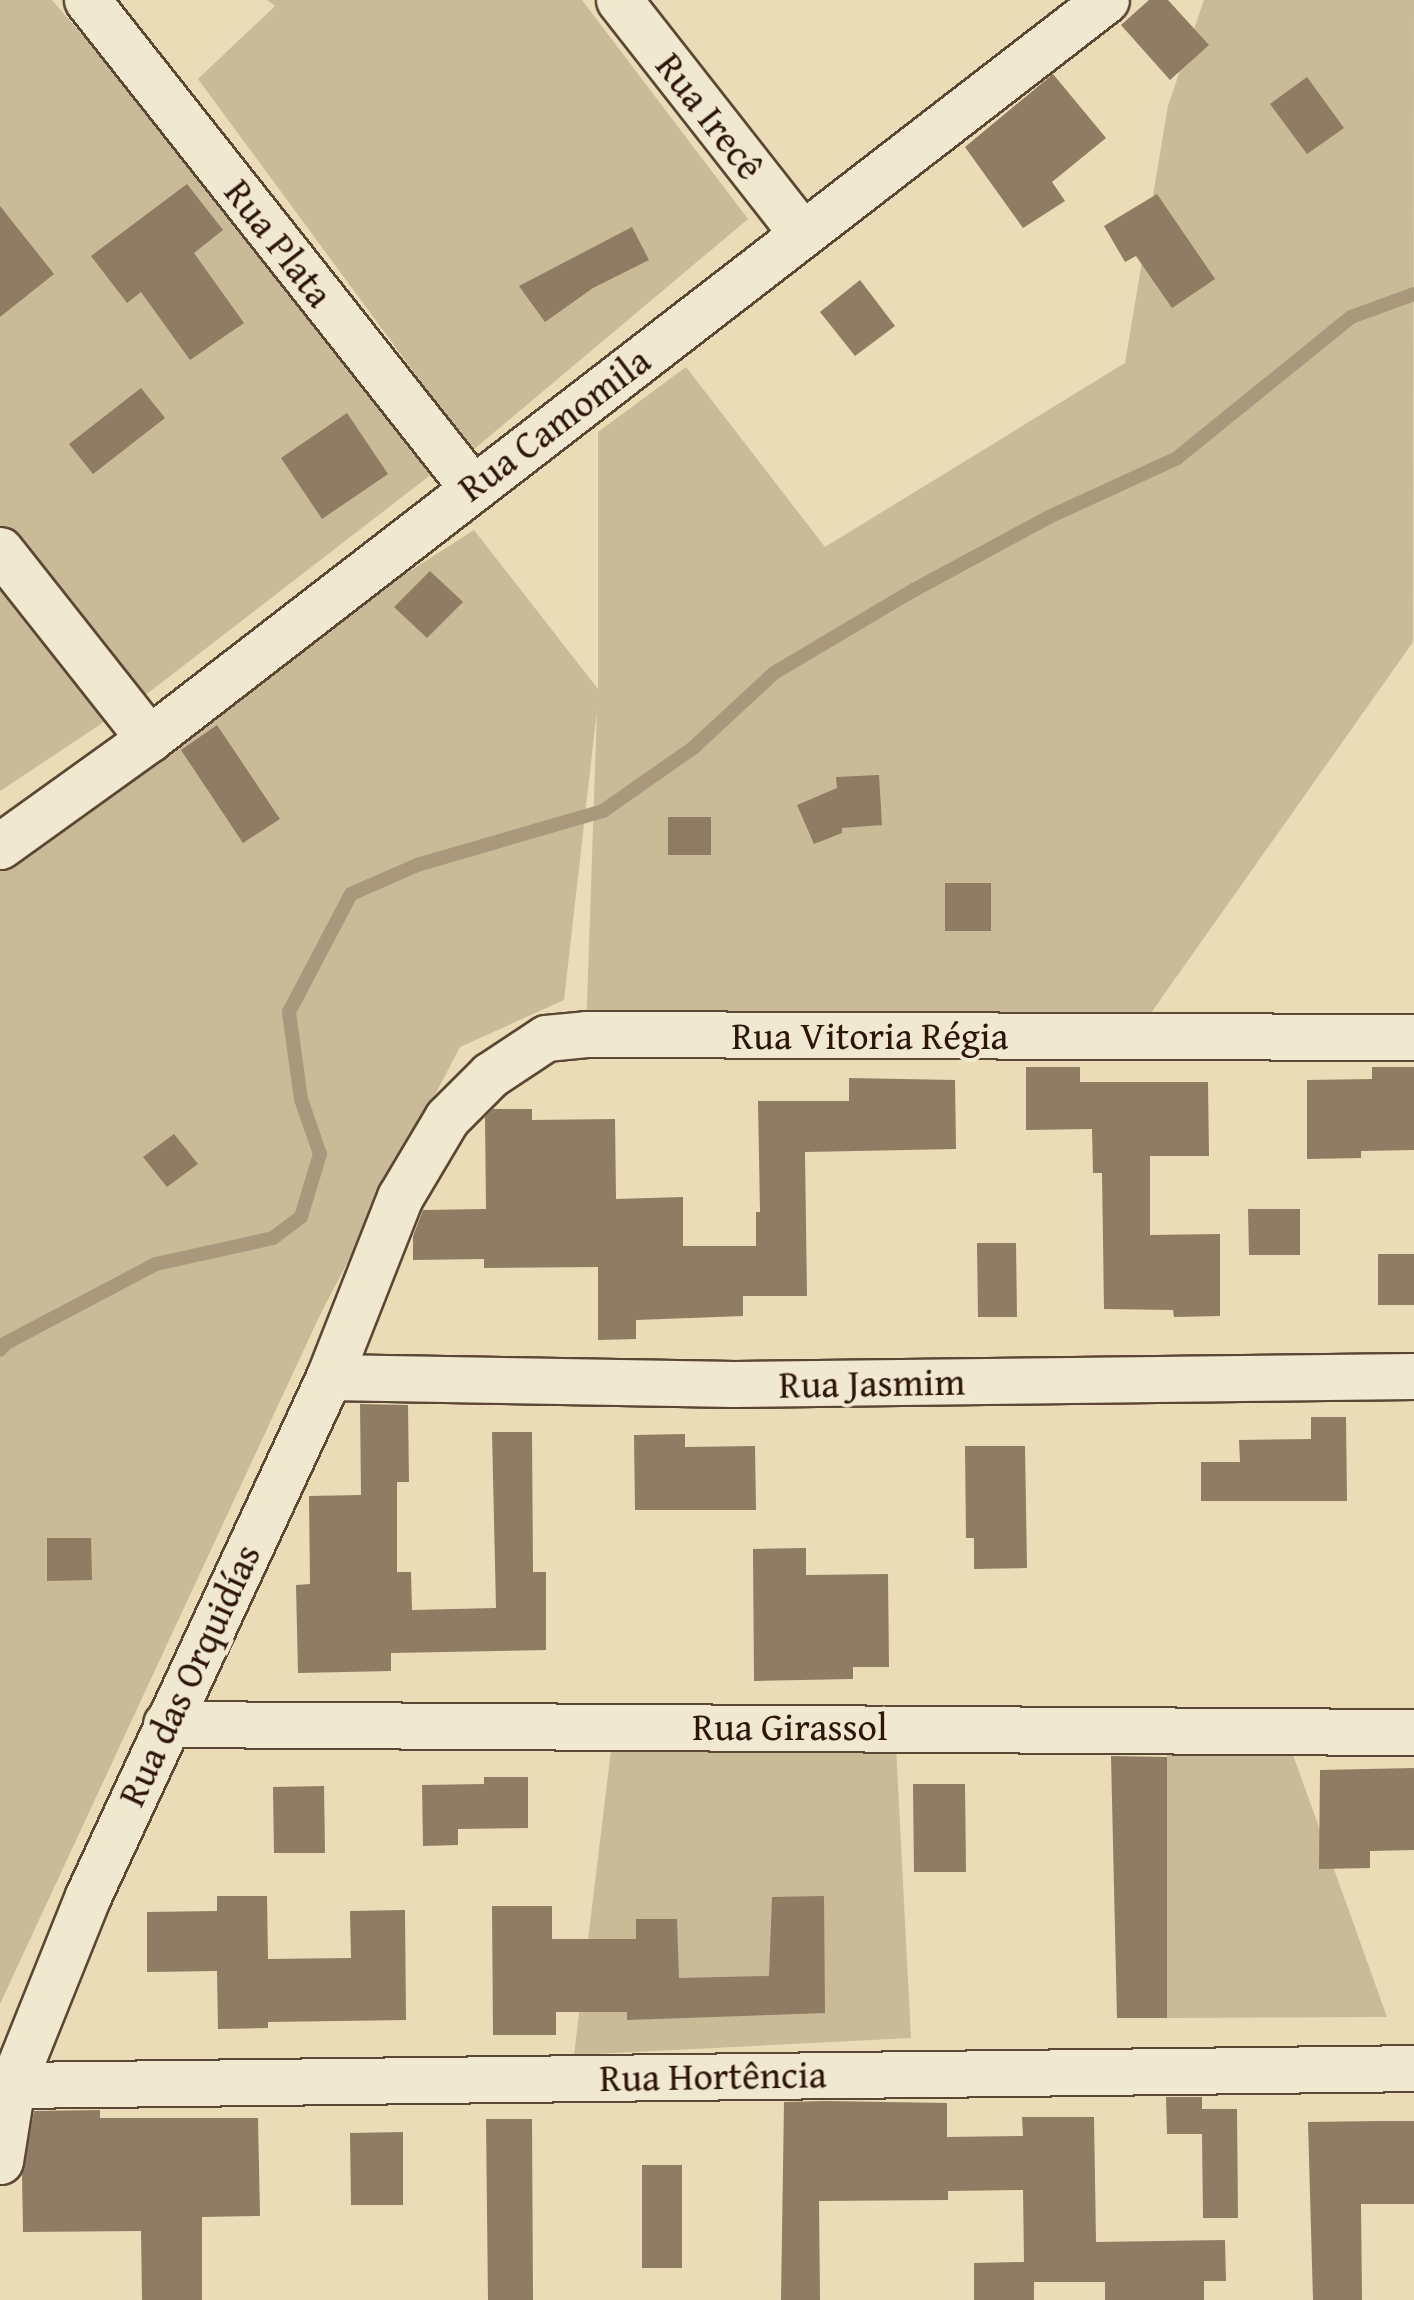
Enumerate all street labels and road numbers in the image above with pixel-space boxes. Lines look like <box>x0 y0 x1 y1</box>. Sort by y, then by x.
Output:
street label: Rua Irecê <box>646 44 774 188</box>
street label: Rua Plata <box>215 170 343 316</box>
street label: Rua Camomila <box>449 337 659 511</box>
street label: Rua Vitoria Régia <box>731 1013 1009 1059</box>
street label: Rua Jasmim <box>778 1359 966 1407</box>
street label: Rua das Orquidías <box>108 1537 270 1813</box>
street label: Rua Girassol <box>692 1704 888 1750</box>
street label: Rua Hortência <box>599 2051 827 2101</box>

